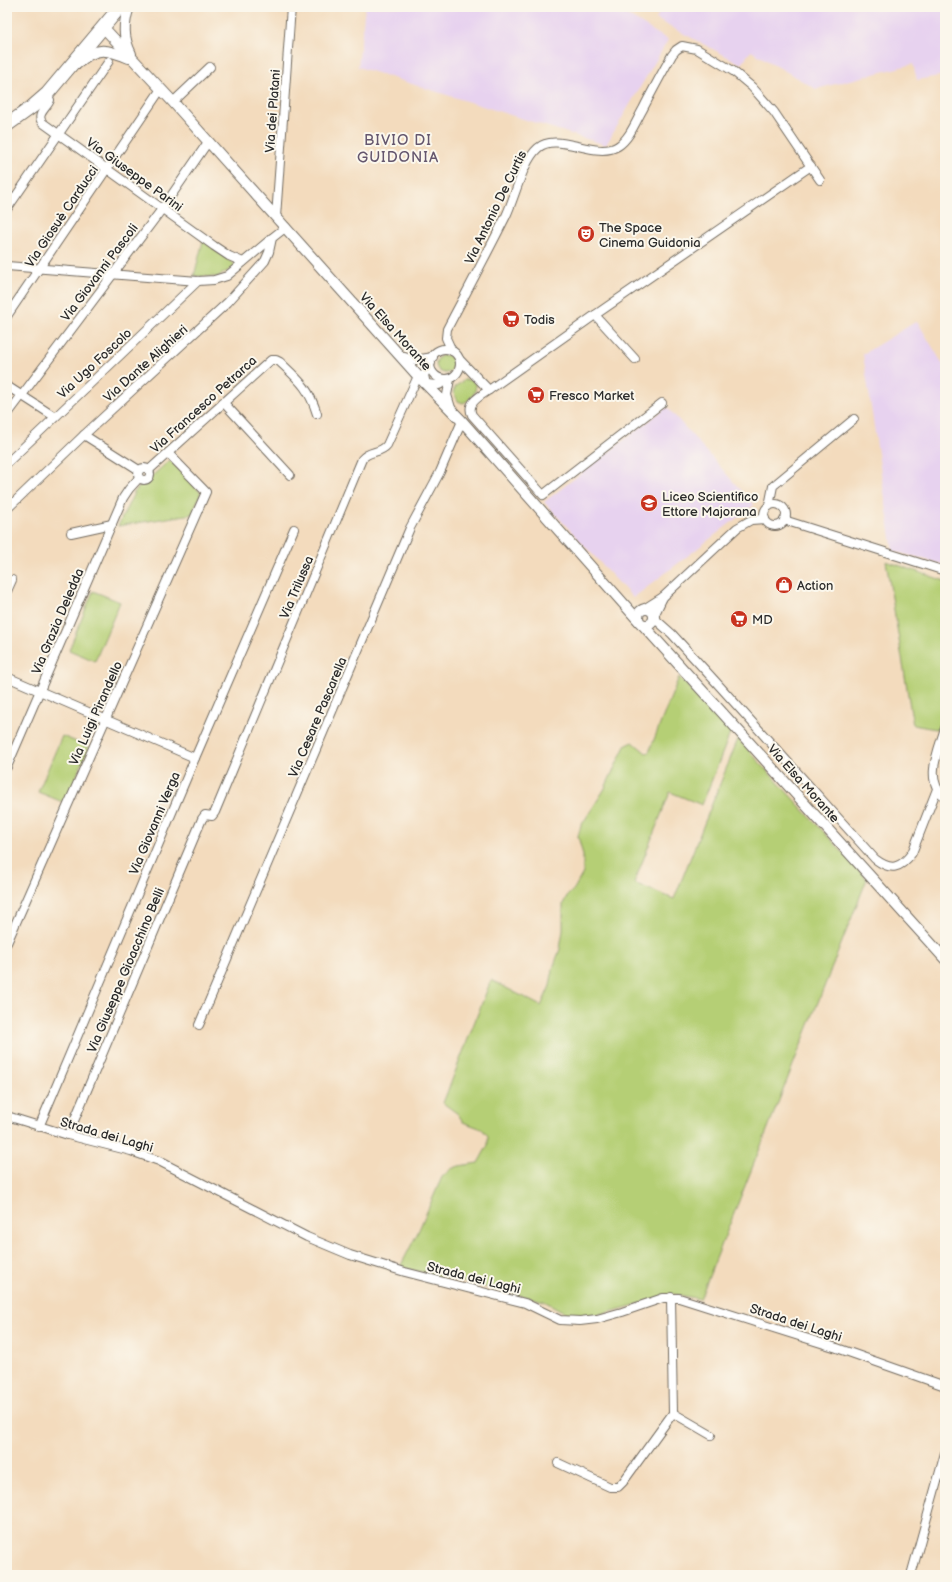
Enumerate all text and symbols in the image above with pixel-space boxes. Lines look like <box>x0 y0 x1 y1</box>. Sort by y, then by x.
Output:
street label: Via dei Platani <box>262 69 284 153</box>
district label: BIVIO DI GUIDONIA <box>357 131 439 167</box>
street label: Via Giuseppe Parini <box>83 134 186 215</box>
street label: Via Antonio De Curtis <box>461 147 531 267</box>
street label: Via Giosuè Carducci <box>22 162 102 271</box>
place label: The Space Cinema Guidonia <box>599 220 701 251</box>
street label: Via Giovanni Pascoli <box>58 221 142 325</box>
theatre icon: The Space Cinema Guidonia <box>576 224 596 244</box>
street label: Via Elsa Morante <box>356 289 435 374</box>
supermarket icon: Todis <box>501 309 521 329</box>
place label: Todis <box>524 312 555 328</box>
street label: Via Dante Alighieri <box>100 322 191 406</box>
street label: Via Ugo Foscolo <box>54 325 135 402</box>
street label: Via Francesco Petrarca <box>147 353 260 457</box>
supermarket icon: Fresco Market <box>526 385 546 405</box>
place label: Fresco Market <box>549 388 634 404</box>
place label: Liceo Scientifico Ettore Majorana <box>662 489 758 520</box>
school or university icon: Liceo Scientifico Ettore Majorana <box>639 493 659 513</box>
street label: Via Trilussa <box>277 554 317 621</box>
street label: Via Grazia Deledda <box>28 566 87 677</box>
shop icon: Action <box>774 575 794 595</box>
place label: Action <box>797 578 833 594</box>
supermarket icon: MD <box>729 609 749 629</box>
place label: MD <box>752 612 773 628</box>
street label: Via Cesare Pascarella <box>285 655 351 780</box>
street label: Via Luigi Pirandello <box>66 659 126 768</box>
street label: Via Elsa Morante <box>764 741 843 826</box>
street label: Via Giovanni Verga <box>126 769 184 877</box>
street label: Via Giuseppe Gioacchino Belli <box>84 885 168 1055</box>
street label: Strada dei Laghi <box>58 1114 155 1156</box>
street label: Strada dei Laghi <box>425 1259 522 1297</box>
street label: Strada dei Laghi <box>748 1301 844 1345</box>

